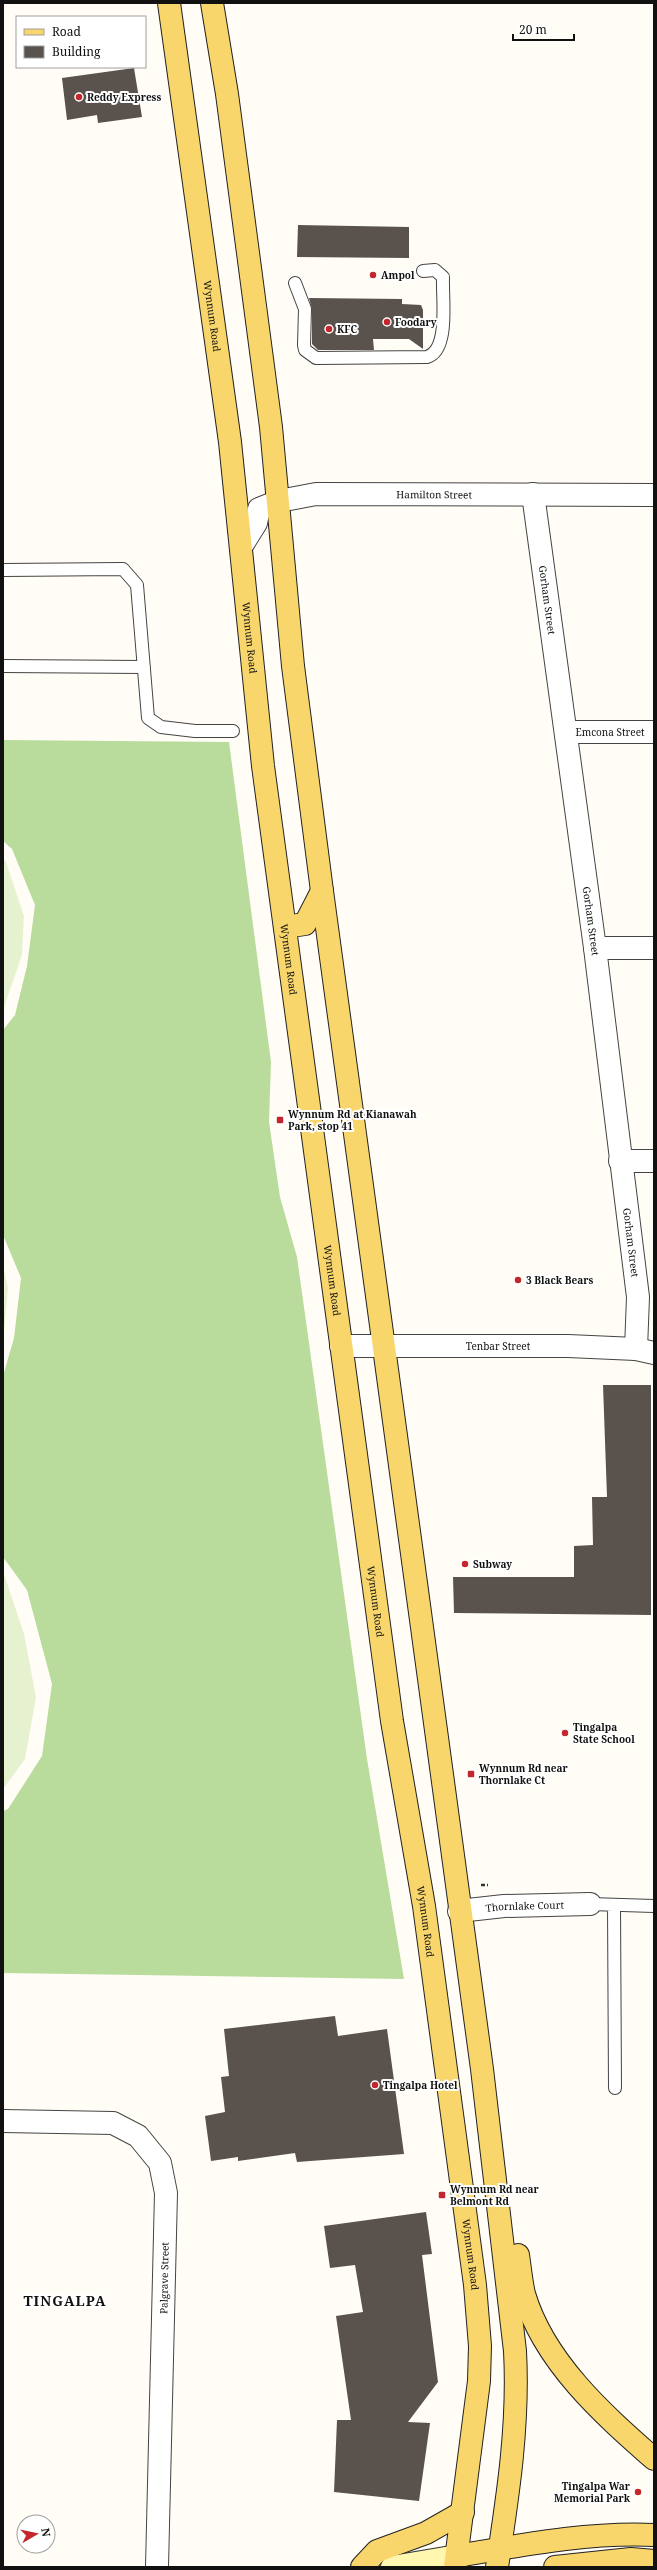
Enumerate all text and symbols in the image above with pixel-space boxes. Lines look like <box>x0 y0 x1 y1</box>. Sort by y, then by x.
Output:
legend <box>16 16 146 68</box>
scale bar <box>513 16 574 42</box>
text: 20 m <box>519 21 547 38</box>
text: Road <box>52 23 82 40</box>
text: Building <box>52 43 101 60</box>
place label: Reddy Express <box>87 90 161 104</box>
marker: Reddy Express <box>74 92 84 102</box>
place label: Ampol <box>381 268 415 282</box>
marker: Ampol <box>368 270 378 280</box>
street label: Wynnum Road <box>201 280 224 352</box>
place label: Foodary <box>395 315 437 329</box>
marker: Foodary <box>382 317 392 327</box>
place label: KFC <box>337 322 358 336</box>
marker: KFC <box>324 324 334 334</box>
street label: Hamilton Street <box>396 487 473 501</box>
street label: Gorham Street <box>536 565 559 636</box>
street label: Wynnum Road <box>239 601 261 674</box>
street label: Emcona Street <box>575 725 645 739</box>
street label: Gorham Street <box>580 886 603 957</box>
street label: Wynnum Road <box>277 923 301 996</box>
place label: Wynnum Rd at Kianawah Park, stop 41 <box>288 1107 417 1133</box>
marker: Wynnum Rd at Kianawah Park, stop 41 <box>275 1115 285 1125</box>
street label: Gorham Street <box>620 1207 643 1278</box>
street label: Wynnum Road <box>321 1244 344 1317</box>
place label: 3 Black Bears <box>526 1273 593 1287</box>
marker: 3 Black Bears <box>513 1275 523 1285</box>
street label: Tenbar Street <box>466 1339 531 1353</box>
place label: Subway <box>473 1557 512 1571</box>
marker: Subway <box>460 1559 470 1569</box>
street label: Wynnum Road <box>364 1565 388 1638</box>
place label: Tingalpa State School <box>573 1720 635 1746</box>
marker: Tingalpa State School <box>560 1728 570 1738</box>
place label: Wynnum Rd near Thornlake Ct <box>479 1761 569 1787</box>
marker: Wynnum Rd near Thornlake Ct <box>466 1769 476 1779</box>
street label: Wynnum Road <box>414 1885 438 1958</box>
street label: Thornlake Court <box>485 1898 565 1915</box>
place label: Tingalpa Hotel <box>383 2078 458 2092</box>
marker: Tingalpa Hotel <box>370 2080 380 2090</box>
place label: Wynnum Rd near Belmont Rd <box>450 2182 540 2208</box>
marker: Wynnum Rd near Belmont Rd <box>437 2190 447 2200</box>
street label: Wynnum Road <box>459 2218 482 2291</box>
street label: Palgrave Street <box>156 2241 172 2314</box>
district label: TINGALPA <box>23 2291 107 2310</box>
place label: Tingalpa War Memorial Park <box>554 2479 631 2505</box>
marker: Tingalpa War Memorial Park <box>633 2487 643 2497</box>
north arrow <box>16 2514 56 2554</box>
text: N <box>38 2527 55 2538</box>

